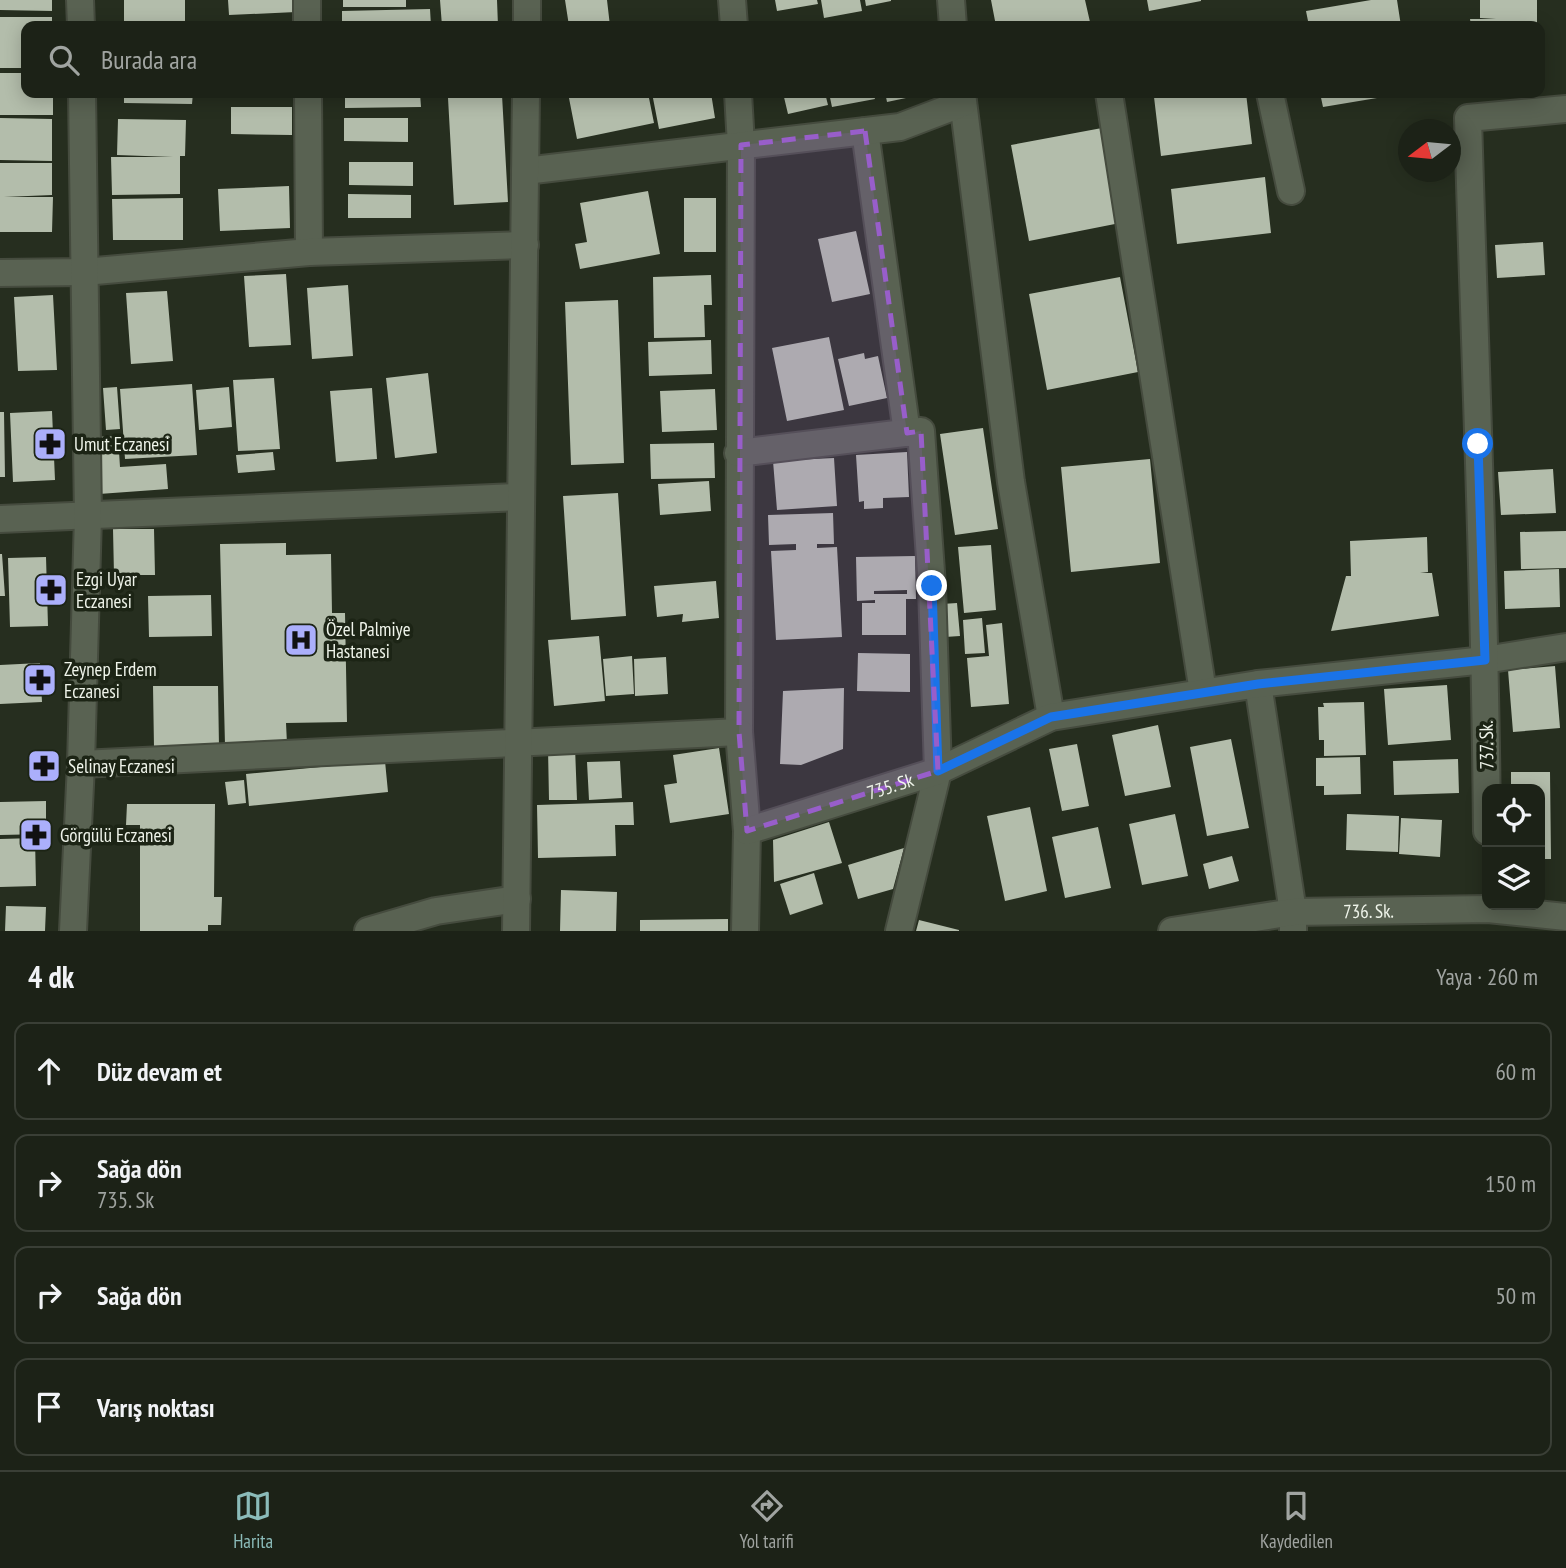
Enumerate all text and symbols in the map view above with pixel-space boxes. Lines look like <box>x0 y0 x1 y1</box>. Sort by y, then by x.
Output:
search box <box>21 21 1545 98</box>
icon: search <box>45 41 83 79</box>
text: Burada ara <box>101 43 197 76</box>
north arrow <box>1398 119 1461 182</box>
pharmacy icon: Umut Eczanesi <box>31 425 69 463</box>
route start <box>1462 428 1493 459</box>
place label: Umut Eczanesi <box>74 432 170 456</box>
place label: Ezgi Uyar Eczanesi <box>76 567 138 613</box>
route end <box>916 570 947 601</box>
pharmacy icon: Ezgi Uyar Eczanesi <box>32 571 70 609</box>
place label: Özel Palmiye Hastanesi <box>326 617 411 663</box>
hospital icon: Özel Palmiye Hastanesi <box>282 621 320 659</box>
place label: Zeynep Erdem Eczanesi <box>64 657 157 703</box>
pharmacy icon: Zeynep Erdem Eczanesi <box>21 661 59 699</box>
street label: 737. Sk. <box>1474 720 1498 770</box>
pharmacy icon: Selinay Eczanesi <box>25 747 63 785</box>
place label: Selinay Eczanesi <box>68 754 175 778</box>
street label: 735. Sk <box>864 767 917 805</box>
map controls <box>1482 784 1545 910</box>
button: locate <box>1482 784 1545 847</box>
pharmacy icon: Görgülü Eczanesi <box>17 816 55 854</box>
place label: Görgülü Eczanesi <box>60 823 172 847</box>
button: layers <box>1482 847 1545 910</box>
street label: 736. Sk. <box>1343 898 1394 923</box>
text: 4 dk <box>28 957 74 996</box>
text: Yaya · 260 m <box>1436 962 1538 991</box>
icon: ahead <box>30 1052 68 1090</box>
text: Düz devam et <box>97 1055 222 1088</box>
text: 60 m <box>1495 1057 1536 1086</box>
text: Sağa dön <box>97 1152 182 1185</box>
icon: right <box>30 1164 68 1202</box>
text: 150 m <box>1485 1169 1536 1198</box>
text: 735. Sk <box>97 1185 154 1214</box>
icon: right <box>30 1276 68 1314</box>
text: Sağa dön <box>97 1279 182 1312</box>
text: 50 m <box>1495 1281 1536 1310</box>
icon: arrive <box>30 1388 68 1426</box>
text: Varış noktası <box>97 1391 215 1424</box>
tab: Harita <box>233 1487 273 1553</box>
tab: Yol tarifi <box>739 1487 794 1553</box>
tab: Kaydedilen <box>1260 1487 1333 1553</box>

